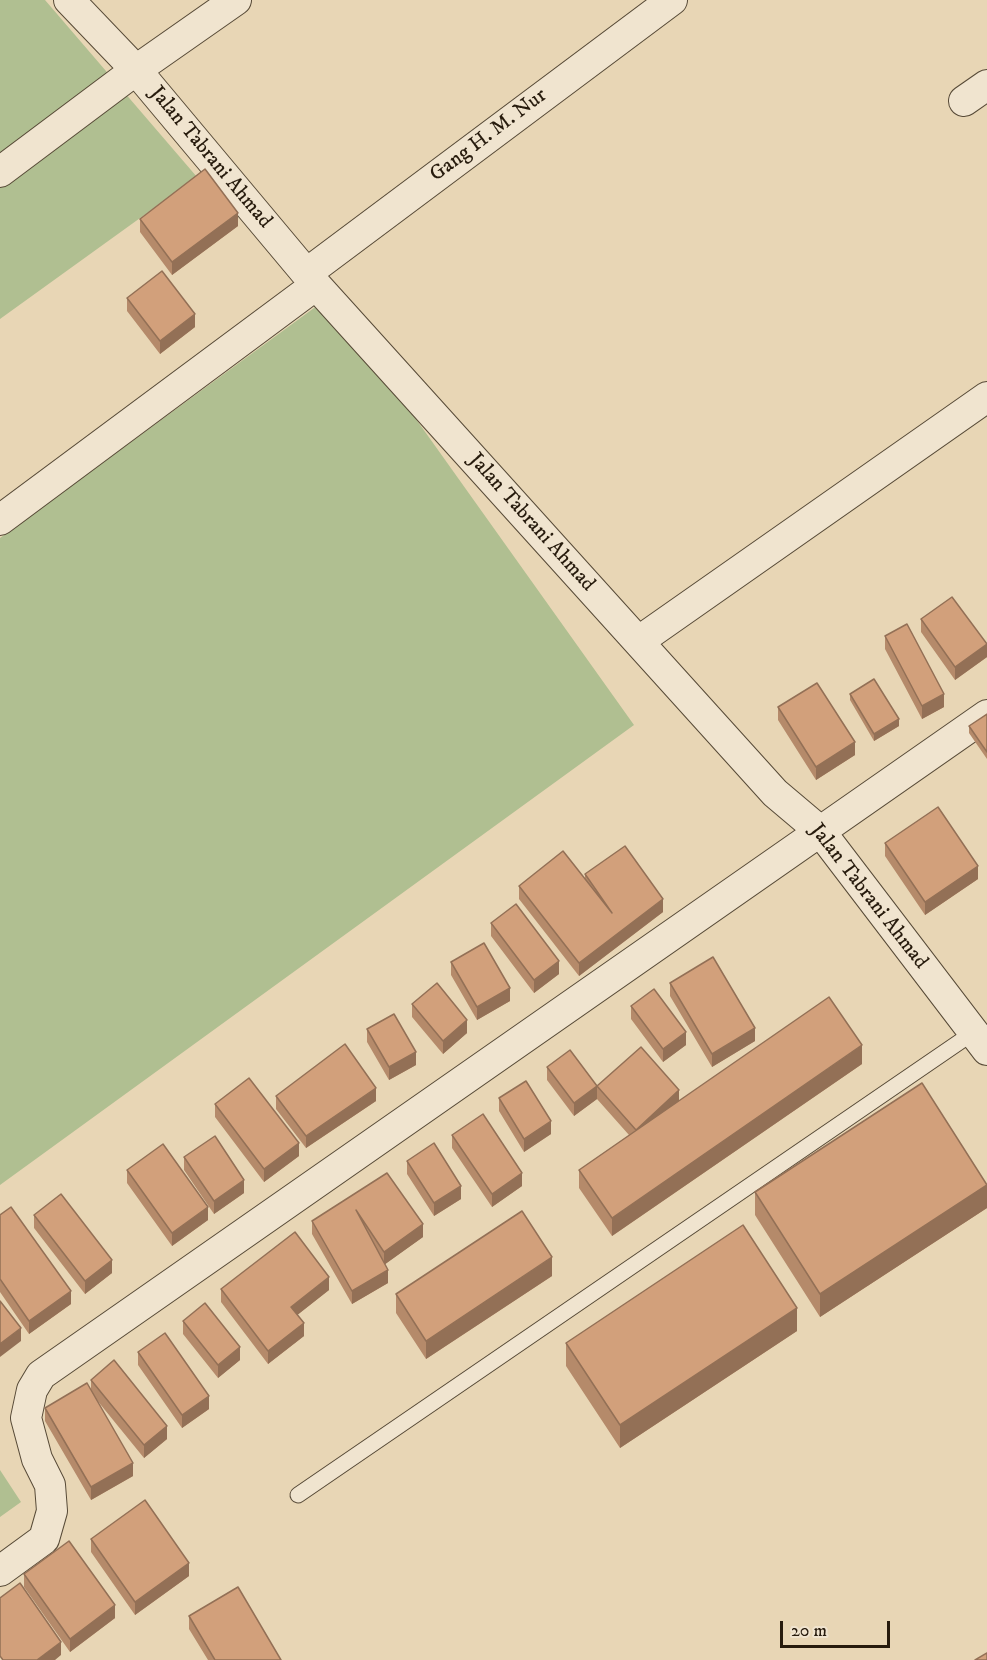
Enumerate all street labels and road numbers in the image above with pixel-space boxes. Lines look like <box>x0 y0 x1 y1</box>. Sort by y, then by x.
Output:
street label: Jalan Tabrani Ahmad <box>143 82 277 234</box>
street label: Gang H. M. Nur <box>426 84 552 188</box>
street label: Jalan Tabrani Ahmad <box>462 449 600 597</box>
street label: Jalan Tabrani Ahmad <box>803 819 933 975</box>

